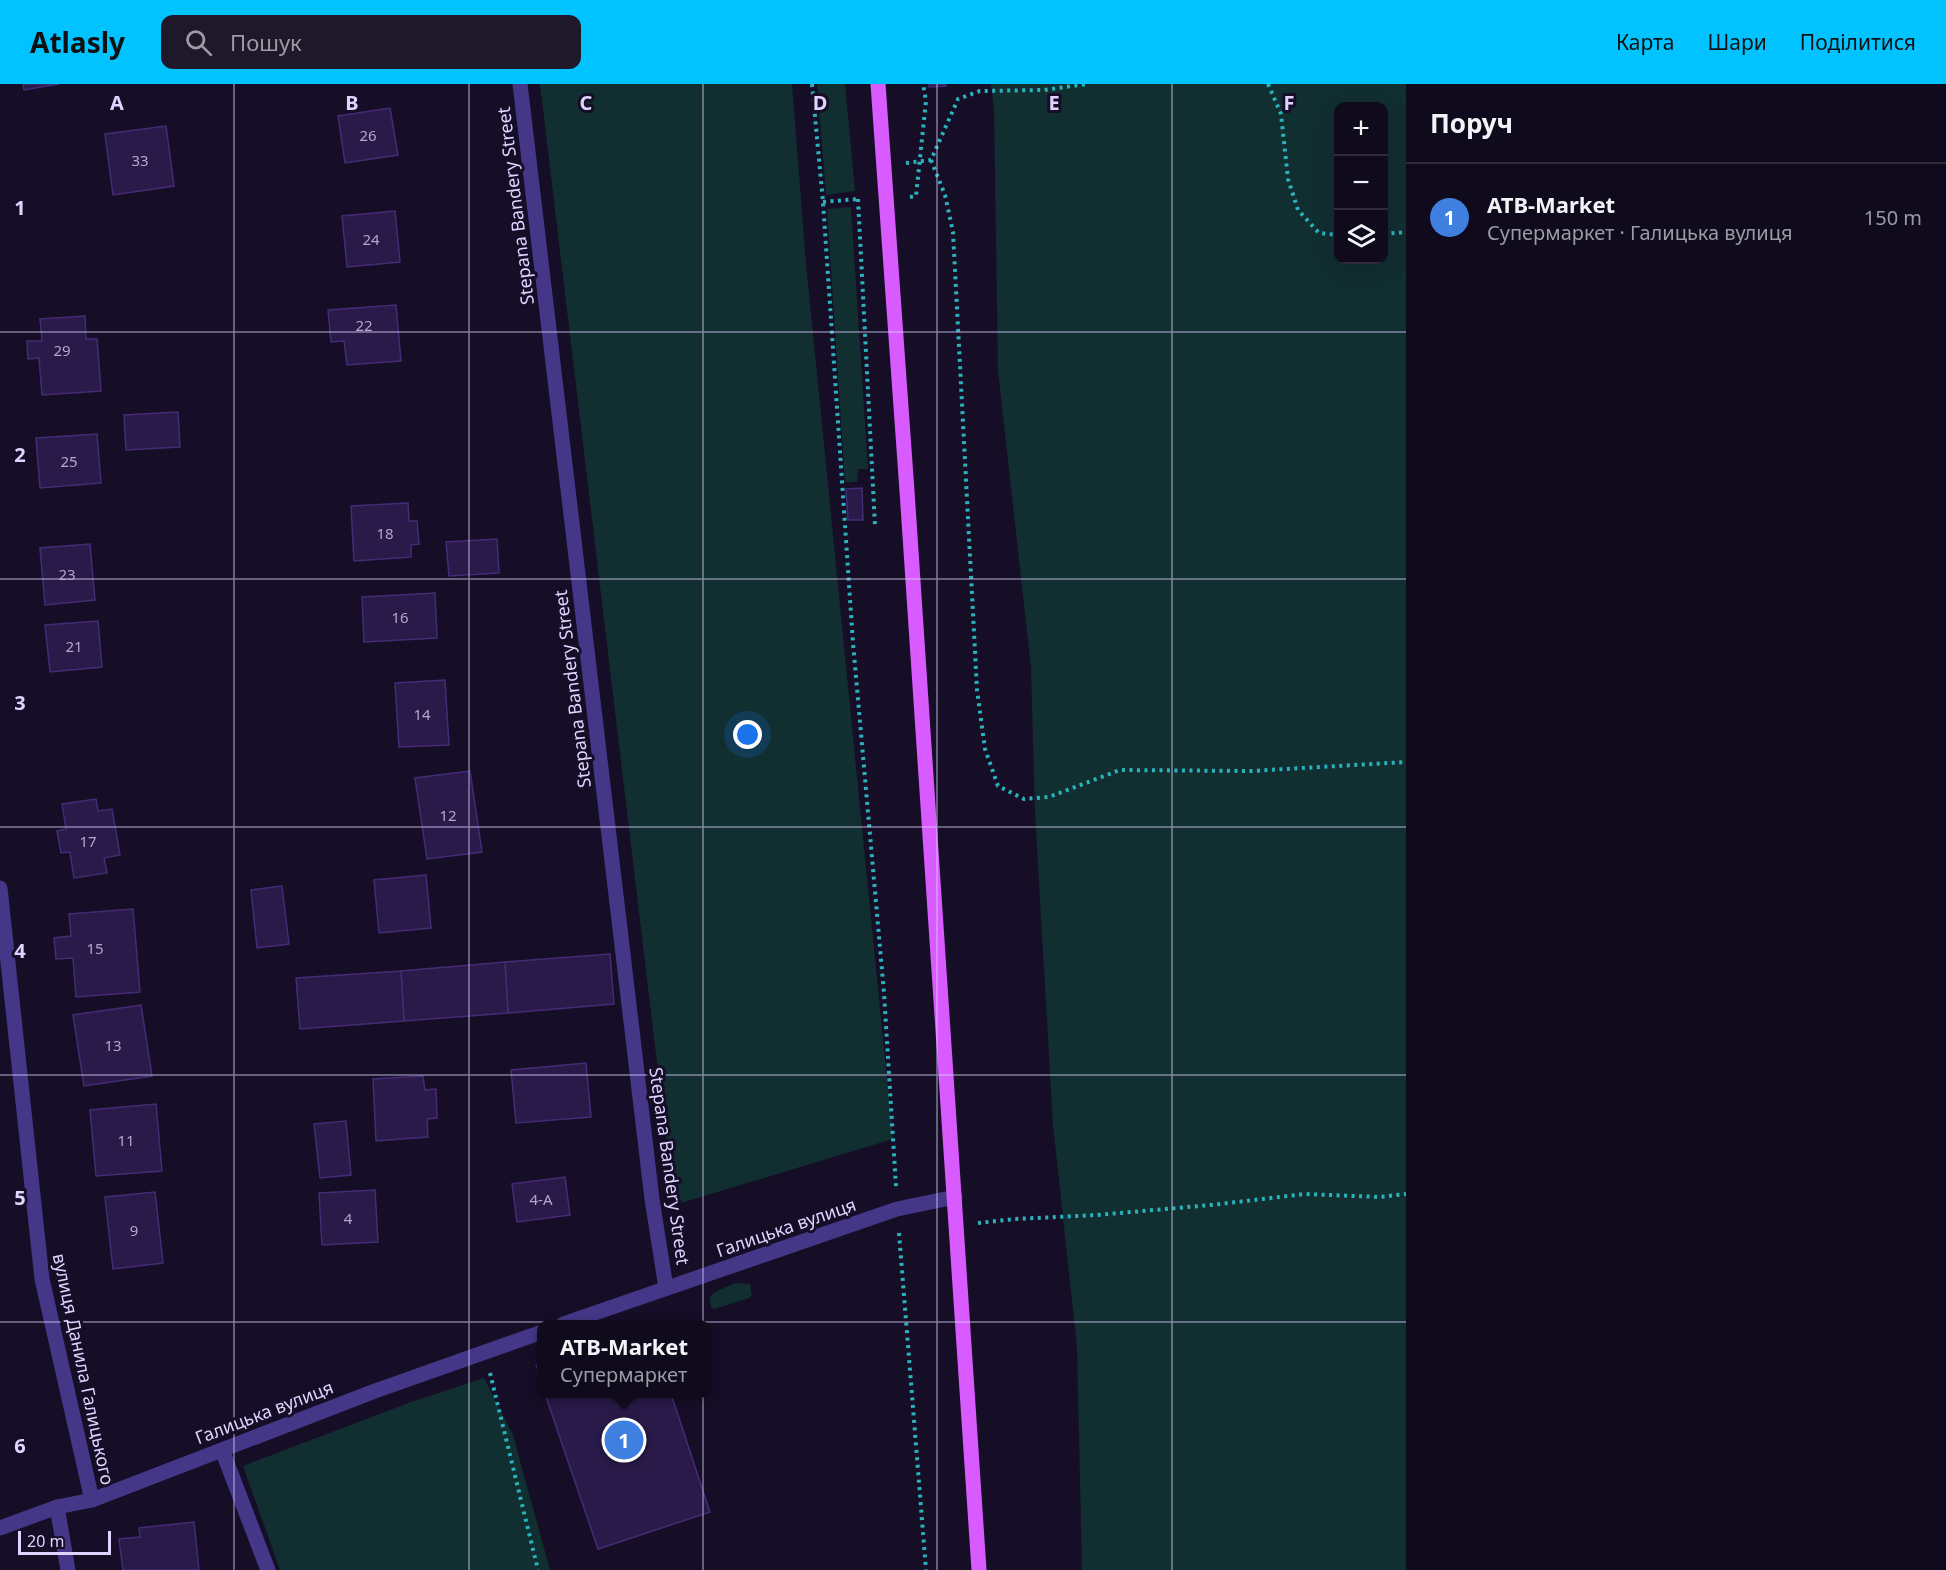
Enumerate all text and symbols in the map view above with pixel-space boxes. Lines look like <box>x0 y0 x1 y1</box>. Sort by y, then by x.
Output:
search box <box>161 15 581 69</box>
text: Atlasly <box>30 23 125 61</box>
icon: search <box>182 26 215 59</box>
text: Пошук <box>230 27 302 57</box>
text: Карта <box>1616 28 1675 56</box>
text: Шари <box>1708 28 1767 56</box>
text: Поділитися <box>1800 28 1916 56</box>
text: A <box>110 89 124 116</box>
text: B <box>345 89 359 116</box>
text: C <box>580 89 593 116</box>
text: D <box>813 89 827 116</box>
text: E <box>1048 89 1060 116</box>
text: F <box>1284 89 1294 116</box>
map controls <box>1334 102 1388 264</box>
button: + <box>1334 102 1388 156</box>
street label: Stepana Bandery Street <box>491 105 539 306</box>
text: Поруч <box>1430 105 1513 141</box>
house number: 26 <box>359 125 377 145</box>
house number: 33 <box>131 150 149 170</box>
button: − <box>1334 156 1388 210</box>
text: ATB-Market <box>1487 189 1615 219</box>
text: 1 <box>14 194 26 221</box>
text: 1 <box>1444 204 1455 231</box>
text: 150 m <box>1864 204 1922 231</box>
button: layers <box>1334 210 1388 264</box>
text: Супермаркет · Галицька вулиця <box>1487 219 1793 246</box>
house number: 24 <box>362 229 380 249</box>
house number: 22 <box>355 315 373 335</box>
house number: 29 <box>53 340 71 360</box>
text: 2 <box>14 441 26 468</box>
house number: 25 <box>60 451 78 471</box>
house number: 18 <box>376 523 394 543</box>
house number: 23 <box>58 564 76 584</box>
street label: Stepana Bandery Street <box>548 588 596 789</box>
house number: 16 <box>391 607 409 627</box>
house number: 21 <box>65 636 83 656</box>
text: 3 <box>14 689 26 716</box>
house number: 14 <box>413 704 431 724</box>
your location <box>733 720 762 749</box>
house number: 12 <box>439 805 457 825</box>
house number: 17 <box>79 831 97 851</box>
text: 4 <box>14 937 26 964</box>
house number: 15 <box>86 938 104 958</box>
house number: 13 <box>104 1035 122 1055</box>
street label: Stepana Bandery Street <box>644 1066 696 1267</box>
house number: 11 <box>117 1130 135 1150</box>
text: 5 <box>14 1184 26 1211</box>
house number: 4-А <box>530 1189 553 1209</box>
street label: Галицька вулиця <box>713 1192 859 1262</box>
house number: 4 <box>344 1208 353 1228</box>
house number: 9 <box>130 1220 138 1240</box>
street label: вулиця Данила Галицького <box>48 1251 120 1487</box>
popup <box>537 1320 711 1398</box>
text: ATB-Market <box>560 1331 688 1361</box>
text: Супермаркет <box>560 1361 687 1388</box>
street label: Галицька вулиця <box>191 1375 337 1449</box>
pin: 1 <box>604 1418 644 1462</box>
text: 6 <box>14 1432 26 1459</box>
scale bar <box>18 1528 111 1556</box>
text: 20 m <box>27 1530 64 1552</box>

